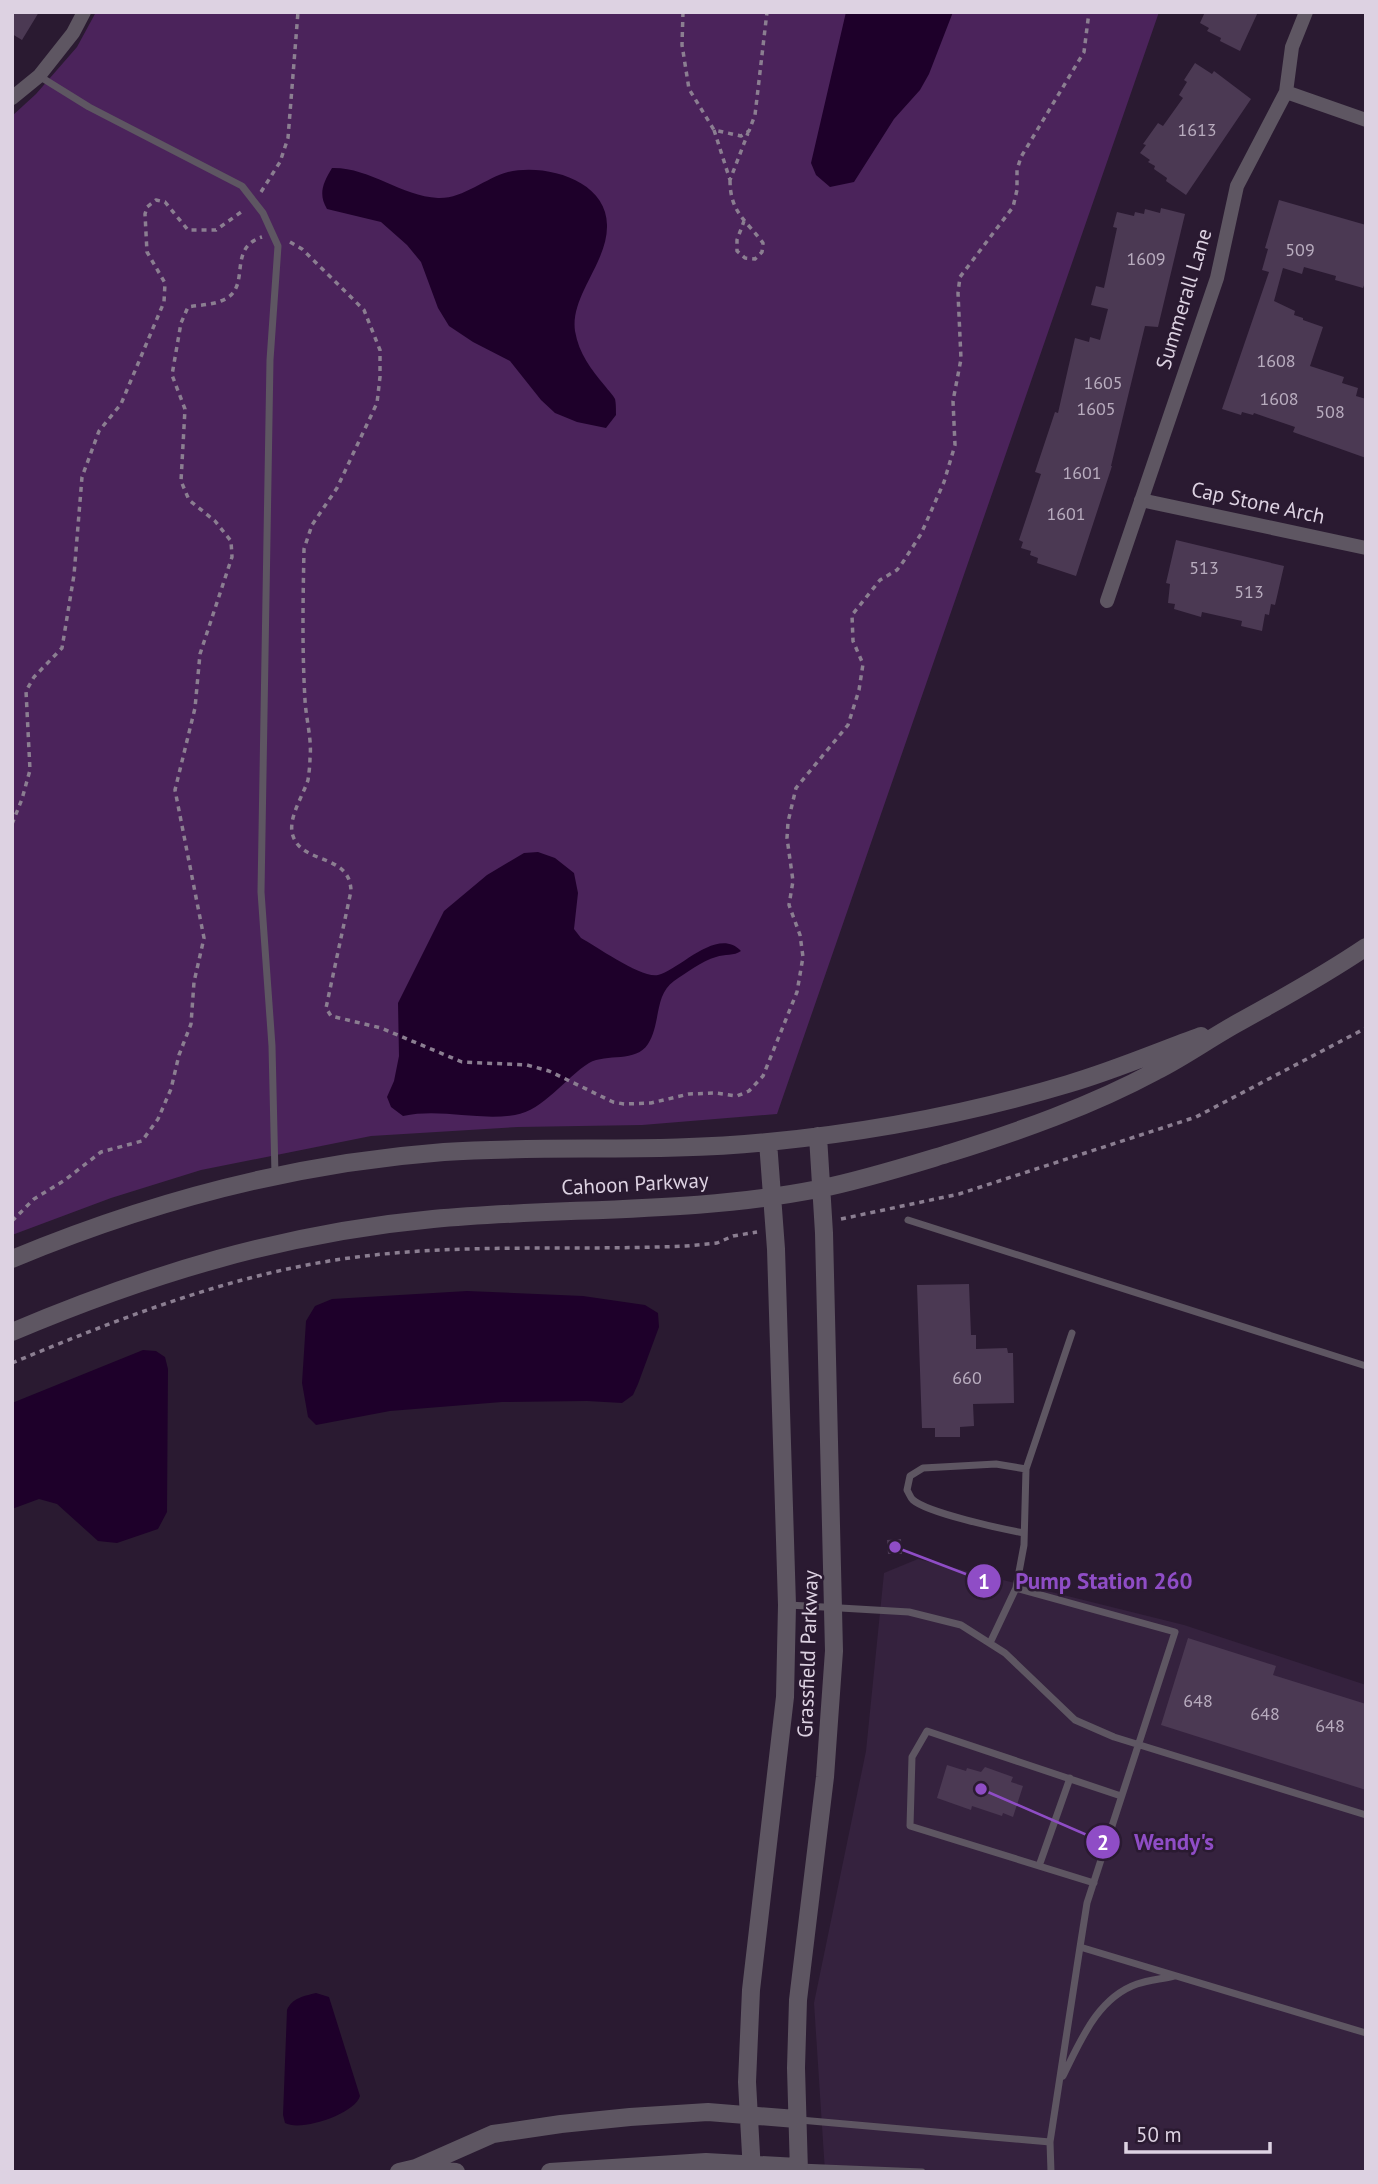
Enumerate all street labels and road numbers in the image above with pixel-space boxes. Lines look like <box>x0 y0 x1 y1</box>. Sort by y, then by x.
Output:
street label: Summerall Lane <box>1149 225 1218 372</box>
street label: Cap Stone Arch <box>1189 475 1327 530</box>
street label: Cahoon Parkway <box>561 1166 709 1201</box>
street label: Grassfield Parkway <box>791 1570 824 1738</box>

